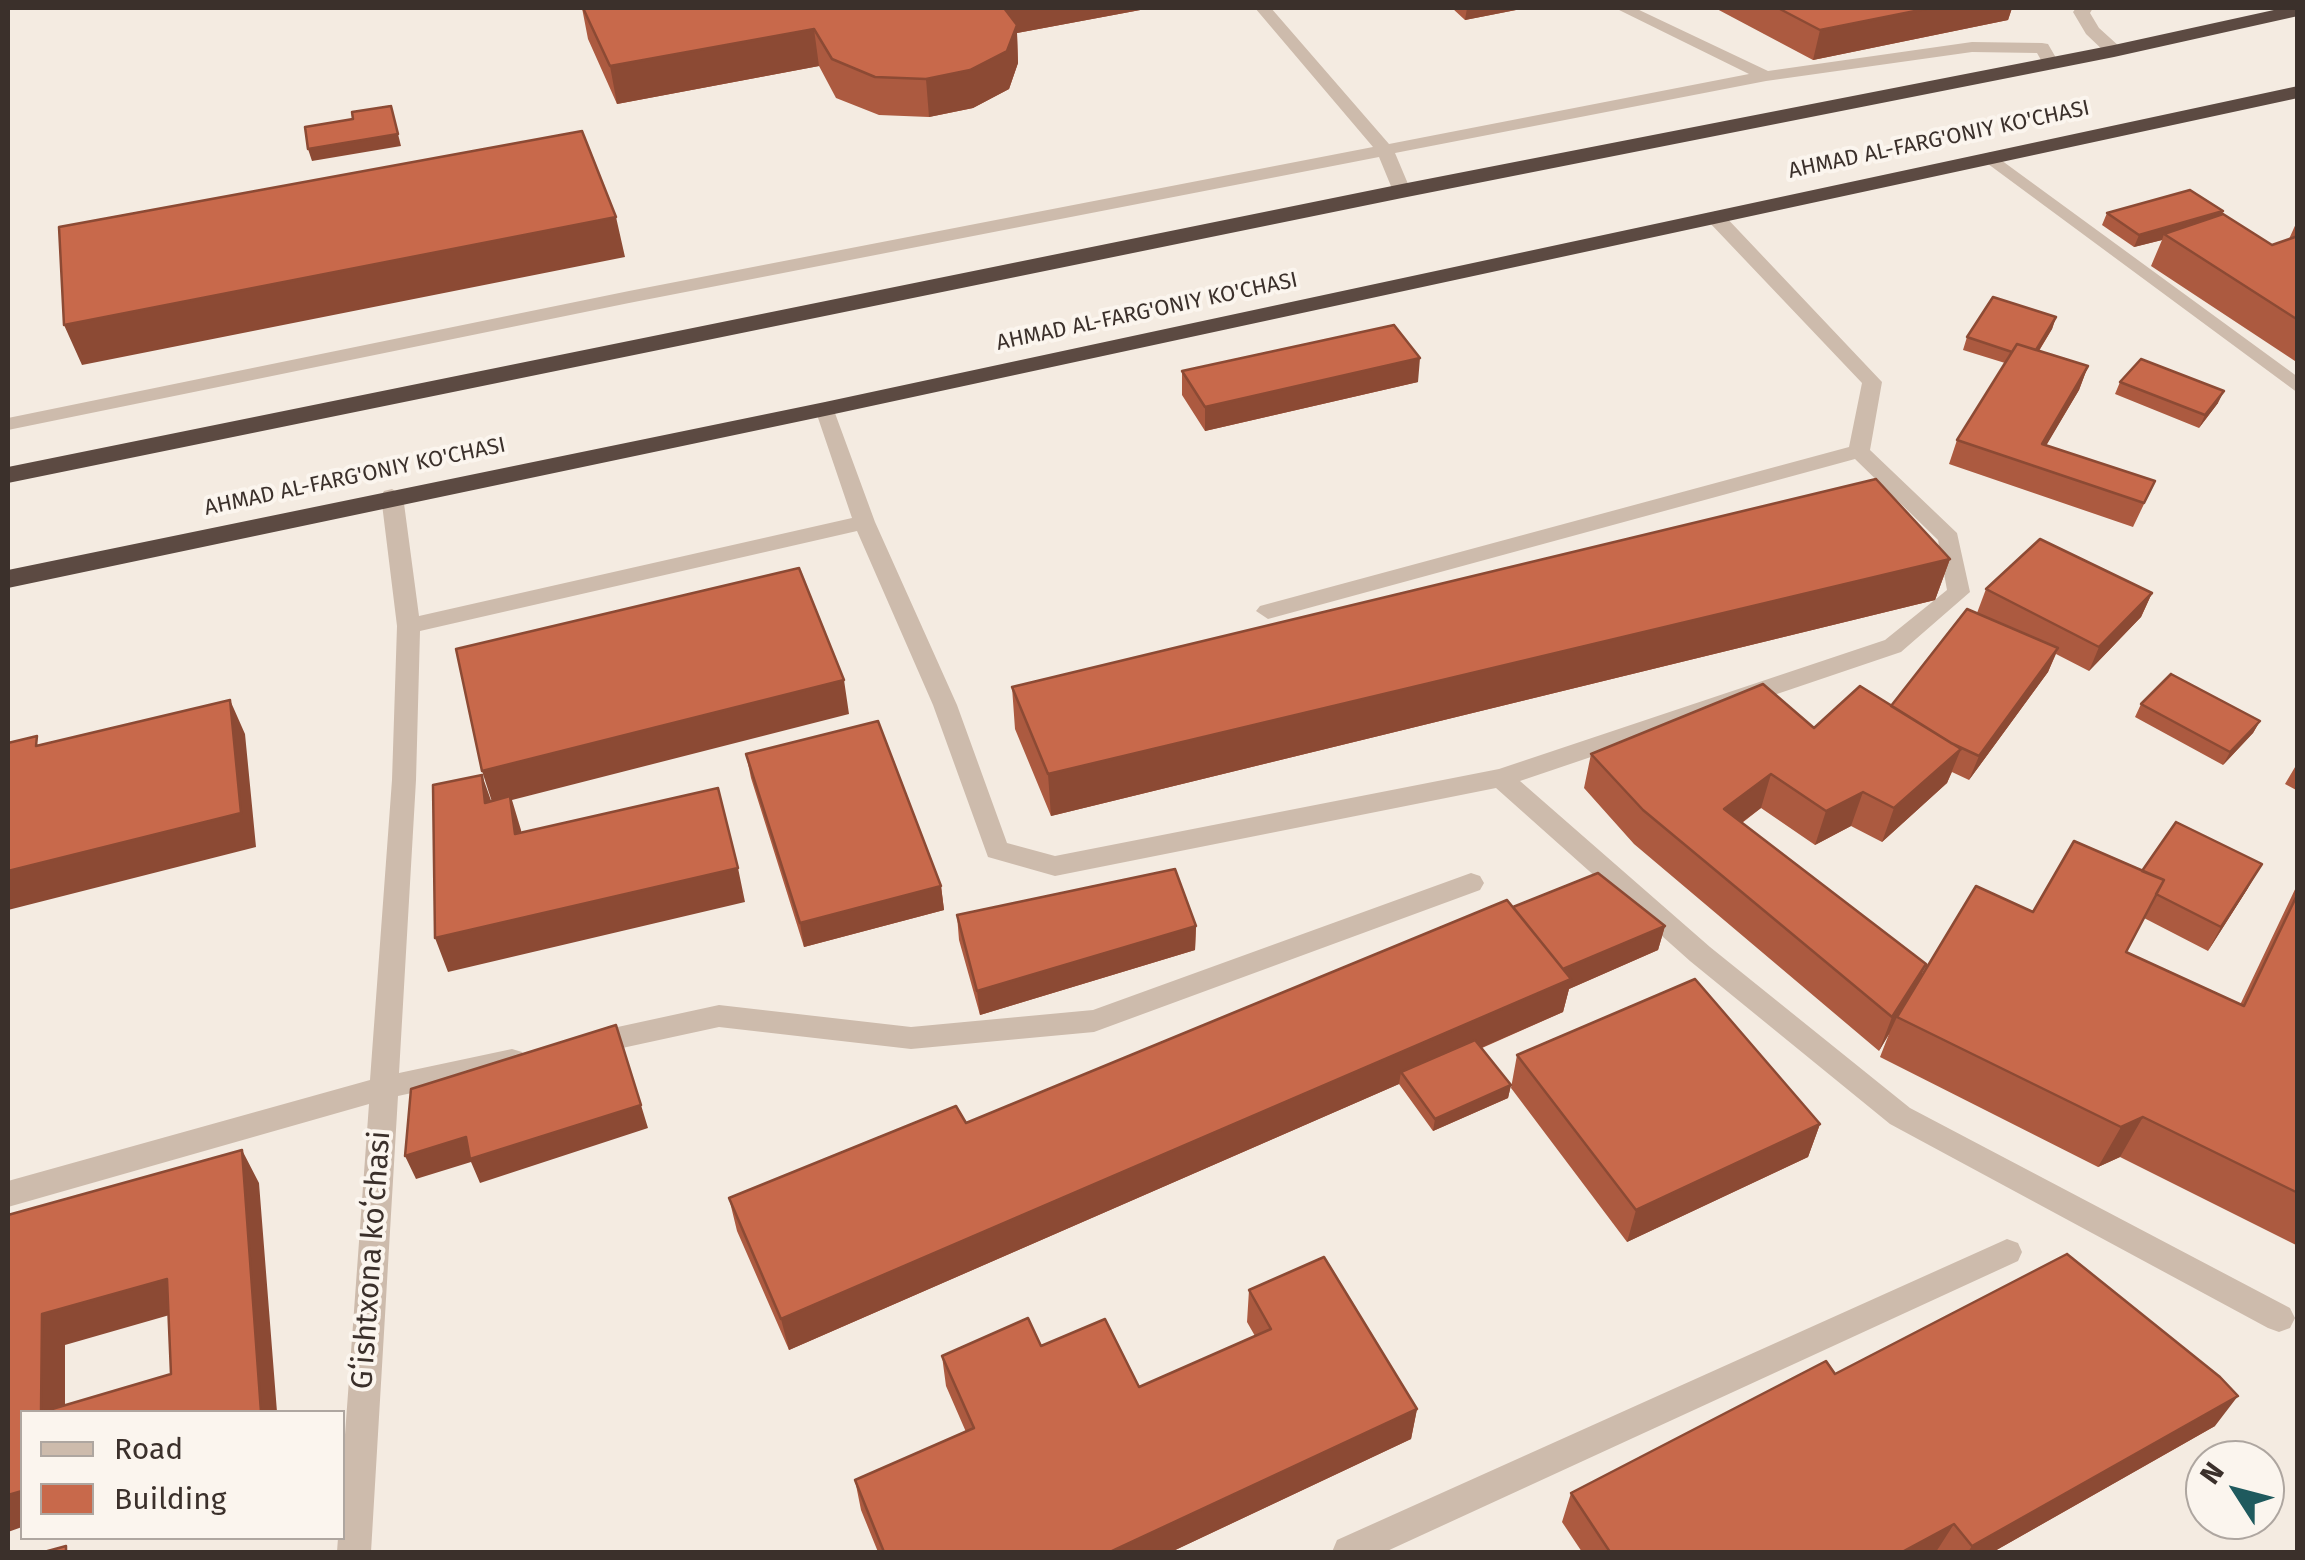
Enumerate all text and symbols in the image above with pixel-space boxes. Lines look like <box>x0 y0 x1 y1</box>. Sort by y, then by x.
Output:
street label: AHMAD AL-FARG'ONIY KO'CHASI <box>1786 95 2092 185</box>
street label: AHMAD AL-FARG'ONIY KO'CHASI <box>994 267 1300 357</box>
street label: AHMAD AL-FARG'ONIY KO'CHASI <box>202 432 508 522</box>
street label: Gʻishtxona koʻchasi <box>345 1130 399 1390</box>
legend <box>20 1410 345 1540</box>
text: Road <box>114 1431 183 1467</box>
north arrow <box>2185 1440 2285 1540</box>
text: N <box>2193 1456 2231 1490</box>
text: Building <box>114 1481 226 1517</box>

